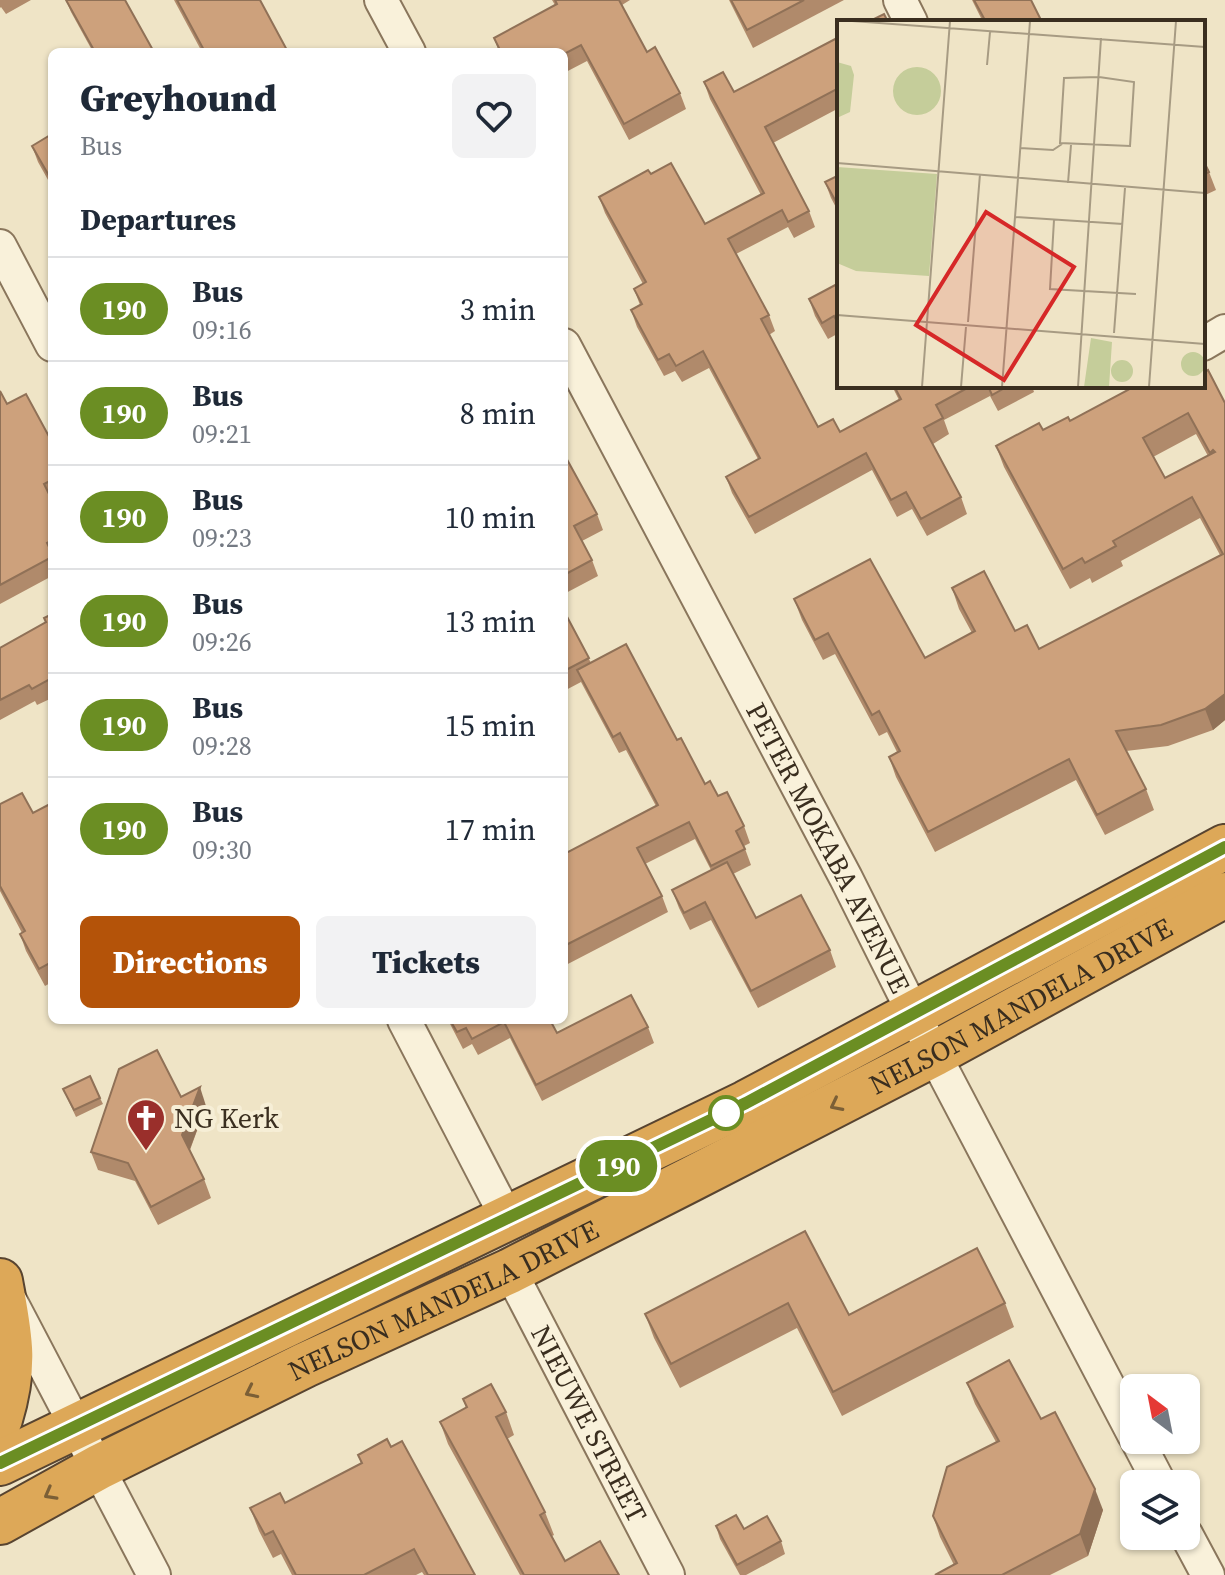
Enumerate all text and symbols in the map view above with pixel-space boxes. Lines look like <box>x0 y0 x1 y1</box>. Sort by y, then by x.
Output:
inset map <box>837 20 1205 388</box>
text: Greyhound <box>80 72 277 124</box>
button: heart <box>452 74 536 158</box>
text: Bus <box>80 128 122 164</box>
text: Departures <box>80 199 236 240</box>
text: Bus <box>192 271 243 312</box>
text: 3 min <box>460 289 536 330</box>
text: 190 <box>101 290 147 328</box>
text: 09:16 <box>192 312 252 348</box>
text: Bus <box>192 375 243 416</box>
text: 8 min <box>460 393 536 434</box>
text: 190 <box>101 394 147 432</box>
text: 09:21 <box>192 416 252 452</box>
text: Bus <box>192 479 243 520</box>
text: 10 min <box>445 497 536 538</box>
text: 190 <box>101 498 147 536</box>
text: 09:23 <box>192 520 252 556</box>
text: Bus <box>192 583 243 624</box>
text: 13 min <box>445 601 536 642</box>
text: 190 <box>101 602 147 640</box>
text: 09:26 <box>192 624 252 660</box>
text: Bus <box>192 687 243 728</box>
street label: PETER MOKABA AVENUE <box>737 696 919 999</box>
text: 15 min <box>445 705 536 746</box>
text: 190 <box>101 706 147 744</box>
text: 09:28 <box>192 728 252 764</box>
text: Bus <box>192 791 243 832</box>
text: 17 min <box>445 809 536 850</box>
text: 190 <box>101 810 147 848</box>
text: 09:30 <box>192 832 252 868</box>
street label: NELSON MANDELA DRIVE <box>863 909 1179 1103</box>
button: Directions <box>80 916 300 1008</box>
button: Tickets <box>316 916 536 1008</box>
one-way arrow <box>829 1095 844 1110</box>
unlabelled marker <box>709 1096 743 1130</box>
church icon: NG Kerk <box>125 1097 167 1152</box>
place label: NG Kerk <box>174 1099 280 1137</box>
line badge: 190 <box>572 1140 664 1192</box>
text: 190 <box>595 1147 641 1185</box>
street label: NELSON MANDELA DRIVE <box>282 1210 605 1389</box>
street label: NIEUWE STREET <box>522 1318 656 1529</box>
north arrow <box>1120 1374 1200 1454</box>
map controls <box>1120 1374 1200 1550</box>
one-way arrow <box>244 1382 259 1398</box>
button: layers <box>1120 1470 1200 1550</box>
one-way arrow <box>44 1484 58 1500</box>

